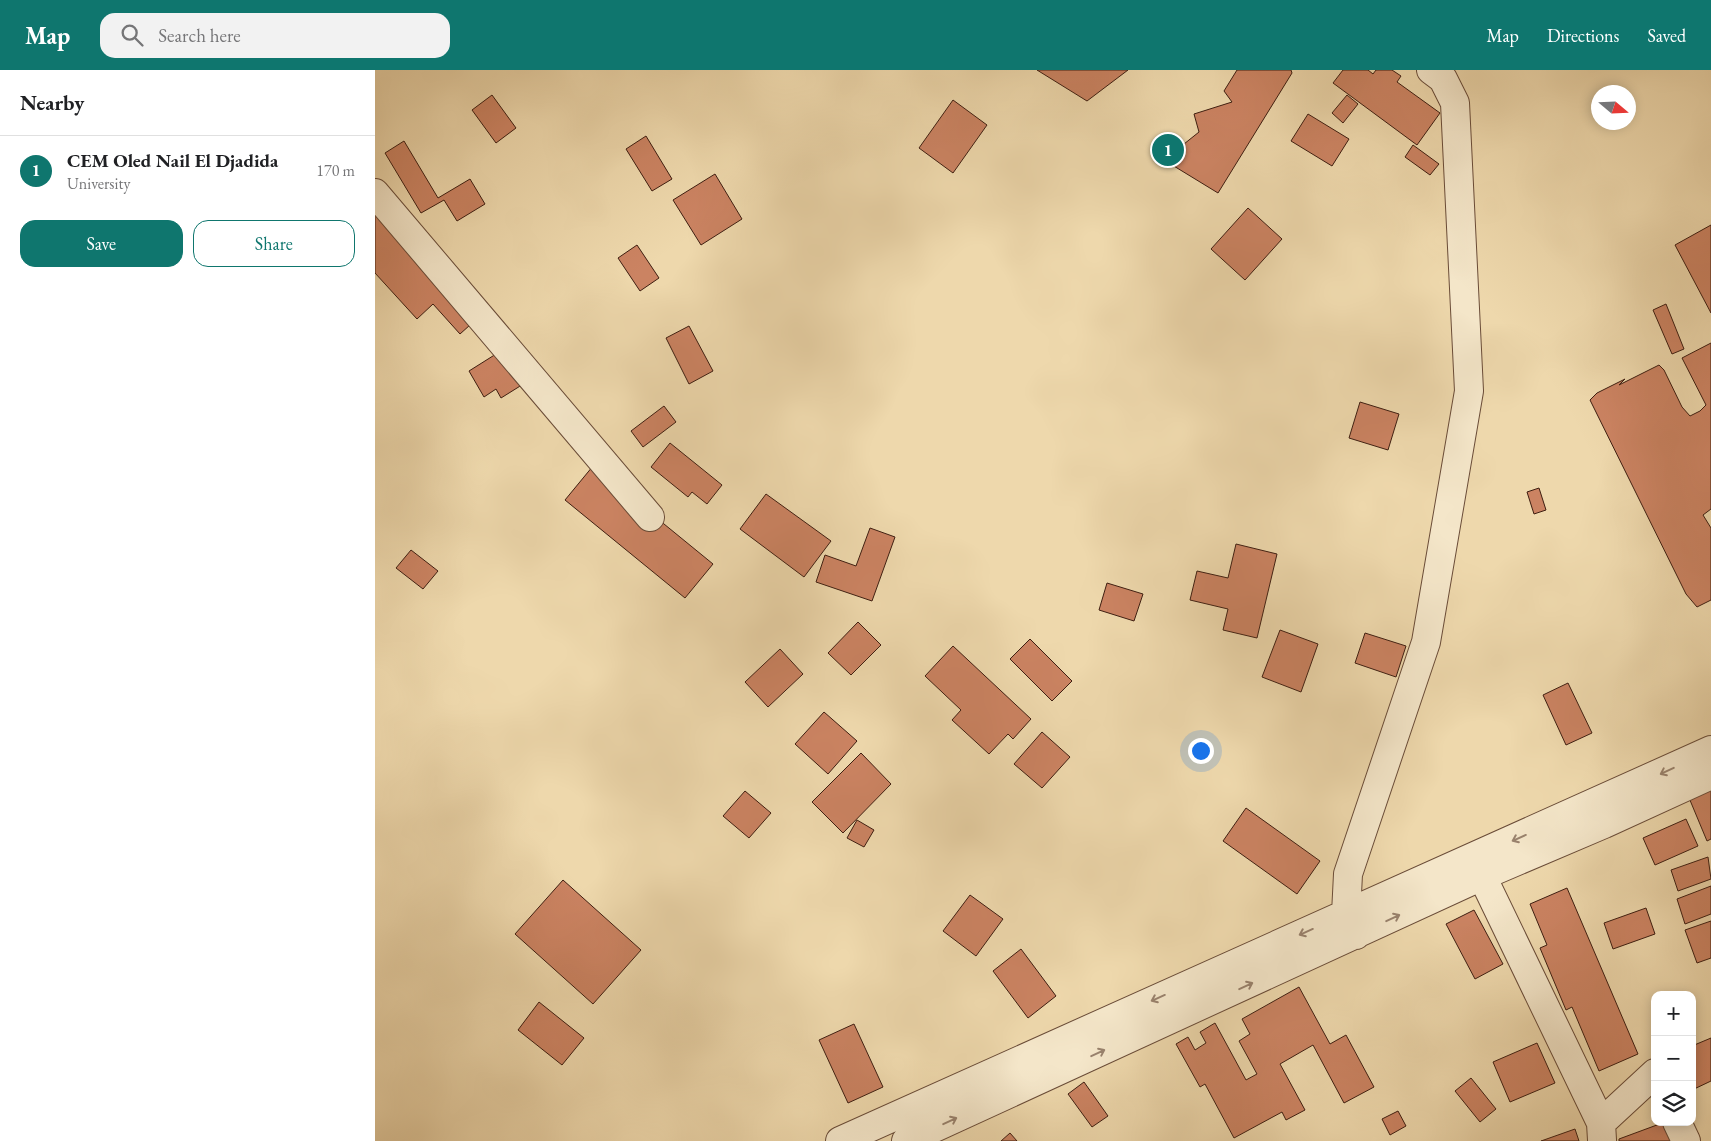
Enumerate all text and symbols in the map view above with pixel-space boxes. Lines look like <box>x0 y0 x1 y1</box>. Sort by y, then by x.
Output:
search box <box>100 13 450 58</box>
text: Map <box>25 20 70 51</box>
icon: search <box>118 21 146 49</box>
text: Search here <box>158 23 241 48</box>
text: Map <box>1487 24 1519 47</box>
text: Directions <box>1547 24 1619 47</box>
text: Saved <box>1647 24 1686 47</box>
north arrow <box>1591 85 1636 130</box>
text: Nearby <box>20 89 84 116</box>
pin: 1 <box>1152 131 1184 169</box>
text: CEM Oled Nail El Djadida <box>67 148 278 173</box>
text: 1 <box>32 160 40 181</box>
text: 170 m <box>316 160 355 181</box>
text: University <box>67 173 131 194</box>
button: Save <box>20 220 183 267</box>
button: Share <box>193 220 355 267</box>
your location <box>1188 738 1214 764</box>
one-way arrow <box>1660 767 1675 776</box>
one-way arrow <box>1512 833 1527 843</box>
one-way arrow <box>1385 913 1400 922</box>
one-way arrow <box>1299 927 1314 937</box>
one-way arrow <box>1238 980 1253 990</box>
map controls <box>1651 991 1696 1126</box>
button: + <box>1651 991 1696 1036</box>
one-way arrow <box>1151 993 1166 1003</box>
button: − <box>1651 1036 1696 1081</box>
one-way arrow <box>1090 1048 1105 1058</box>
button: layers <box>1651 1081 1696 1126</box>
one-way arrow <box>942 1115 957 1125</box>

